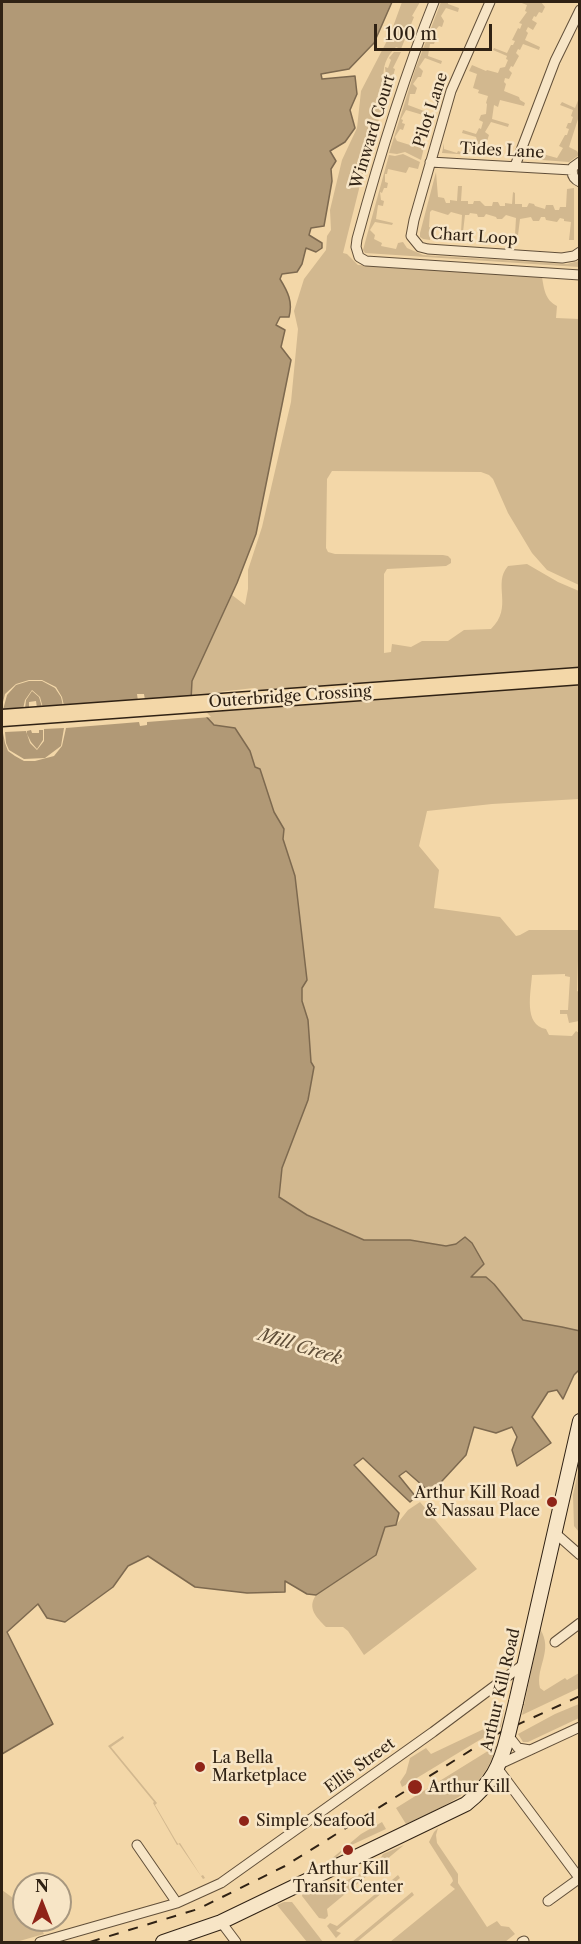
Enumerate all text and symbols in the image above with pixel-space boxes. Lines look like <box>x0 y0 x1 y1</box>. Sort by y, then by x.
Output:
scale bar <box>377 12 496 50</box>
text: 100 m <box>385 23 437 45</box>
street label: Pilot Lane <box>410 70 452 150</box>
street label: Winward Court <box>347 73 399 191</box>
street label: Tides Lane <box>459 139 545 163</box>
street label: Chart Loop <box>430 224 518 250</box>
street label: Outerbridge Crossing <box>208 682 372 712</box>
water label: Mill Creek <box>256 1324 344 1370</box>
place label: Arthur Kill Road & Nassau Place <box>414 1483 540 1521</box>
marker: Arthur Kill Road & Nassau Place <box>545 1495 559 1509</box>
street label: Arthur Kill Road <box>477 1627 525 1753</box>
street label: Ellis Street <box>321 1734 399 1798</box>
place label: La Bella Marketplace <box>212 1748 307 1786</box>
marker: La Bella Marketplace <box>193 1760 207 1774</box>
place label: Arthur Kill <box>428 1777 510 1797</box>
marker: Arthur Kill <box>406 1778 424 1796</box>
place label: Simple Seafood <box>256 1811 375 1831</box>
marker: Simple Seafood <box>237 1814 251 1828</box>
marker: Arthur Kill Transit Center <box>341 1843 355 1857</box>
place label: Arthur Kill Transit Center <box>293 1859 403 1897</box>
north arrow <box>12 1872 72 1932</box>
text: N <box>35 1876 49 1896</box>

